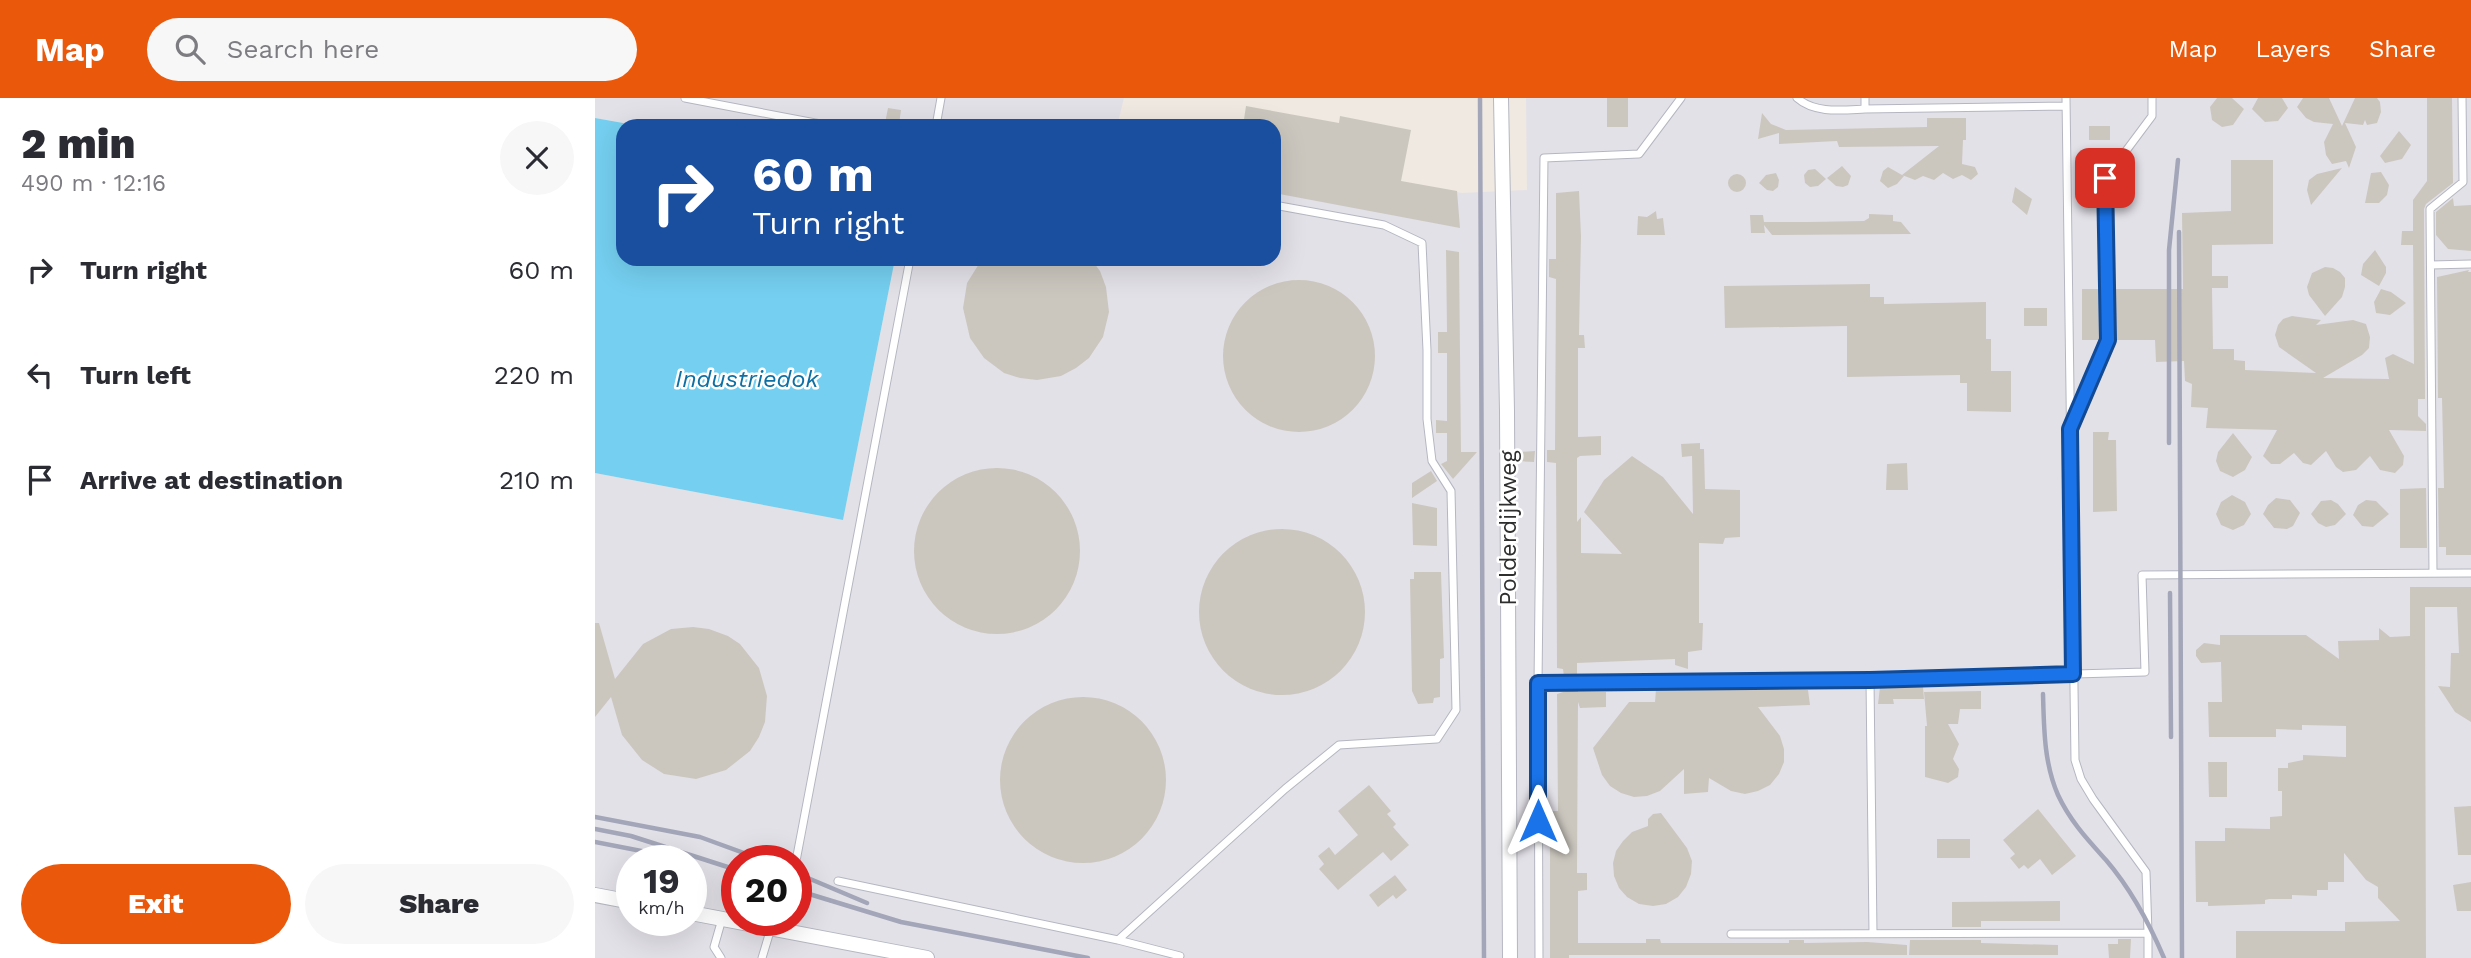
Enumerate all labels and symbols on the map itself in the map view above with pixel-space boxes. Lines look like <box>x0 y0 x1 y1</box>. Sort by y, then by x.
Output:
pin <box>2075 148 2135 208</box>
water label: Industriedok <box>675 365 820 393</box>
street label: Polderdijkweg <box>1495 450 1522 606</box>
position arrow <box>1501 784 1575 858</box>
speed limit sign: 20 <box>721 845 812 936</box>

